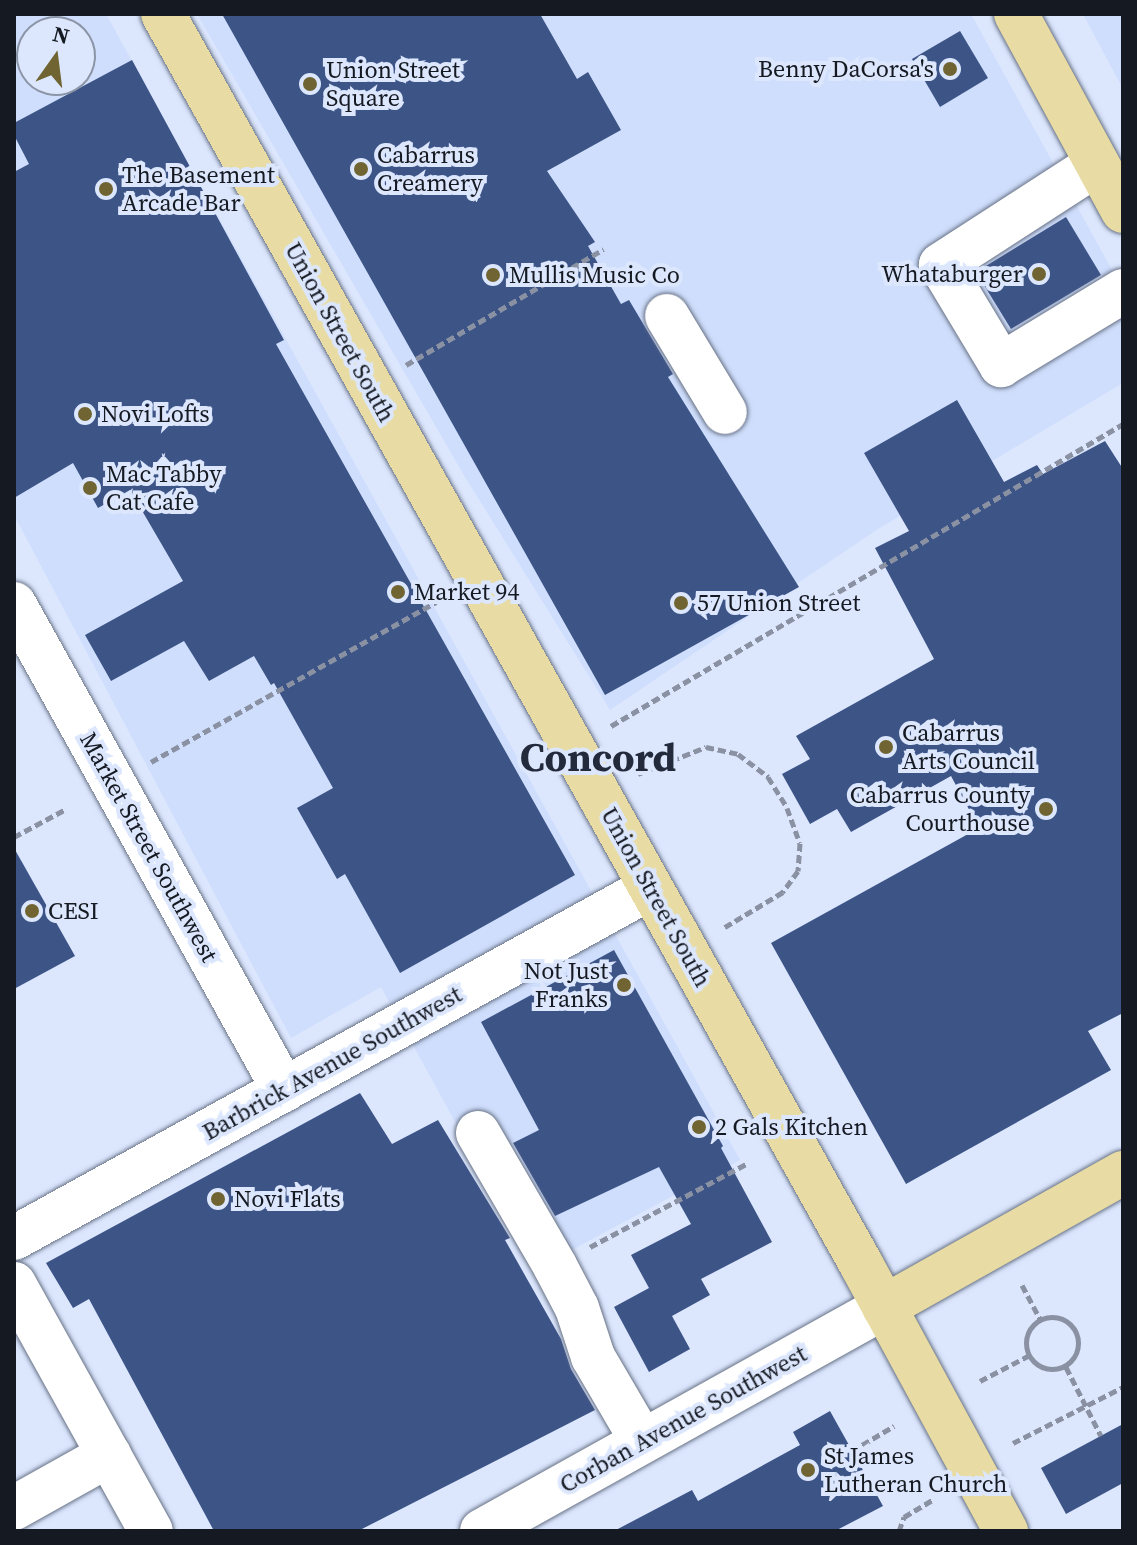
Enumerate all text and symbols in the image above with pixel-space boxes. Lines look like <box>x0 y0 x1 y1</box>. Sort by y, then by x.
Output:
north arrow <box>16 16 96 96</box>
text: N <box>50 18 73 51</box>
place label: Benny DaCorsa's <box>758 55 934 83</box>
place label: Union Street Square <box>326 56 460 112</box>
marker: Benny DaCorsa's <box>941 60 959 78</box>
marker: Union Street Square <box>301 75 319 93</box>
place label: Cabarrus Creamery <box>377 141 483 197</box>
marker: Cabarrus Creamery <box>352 160 370 178</box>
place label: The Basement Arcade Bar <box>122 161 275 217</box>
marker: The Basement Arcade Bar <box>97 180 115 198</box>
street label: Union Street South <box>279 237 401 427</box>
place label: Whataburger <box>881 260 1023 288</box>
place label: Mullis Music Co <box>509 261 680 289</box>
marker: Whataburger <box>1030 265 1048 283</box>
marker: Mullis Music Co <box>484 266 502 284</box>
place label: Novi Lofts <box>101 400 210 428</box>
marker: Novi Lofts <box>76 405 94 423</box>
place label: Mac Tabby Cat Cafe <box>106 460 222 516</box>
marker: Mac Tabby Cat Cafe <box>81 479 99 497</box>
place label: Market 94 <box>414 578 519 606</box>
marker: Market 94 <box>389 583 407 601</box>
place label: 57 Union Street <box>697 589 860 617</box>
marker: 57 Union Street <box>672 594 690 612</box>
place label: Cabarrus Arts Council <box>902 719 1035 775</box>
street label: Market Street Southwest <box>74 727 224 967</box>
district label: Concord <box>520 733 676 781</box>
marker: Cabarrus Arts Council <box>877 738 895 756</box>
place label: Cabarrus County Courthouse <box>850 781 1030 837</box>
marker: Cabarrus County Courthouse <box>1037 800 1055 818</box>
street label: Union Street South <box>595 802 717 992</box>
place label: CESI <box>48 897 99 925</box>
marker: CESI <box>23 902 41 920</box>
place label: Not Just Franks <box>524 957 608 1013</box>
marker: Not Just Franks <box>615 976 633 994</box>
street label: Barbrick Avenue Southwest <box>197 980 467 1146</box>
place label: 2 Gals Kitchen <box>715 1113 868 1141</box>
marker: 2 Gals Kitchen <box>690 1118 708 1136</box>
place label: Novi Flats <box>234 1185 341 1213</box>
marker: Novi Flats <box>209 1190 227 1208</box>
street label: Corban Avenue Southwest <box>555 1339 811 1499</box>
place label: St James Lutheran Church <box>824 1442 1008 1498</box>
marker: St James Lutheran Church <box>799 1461 817 1479</box>

